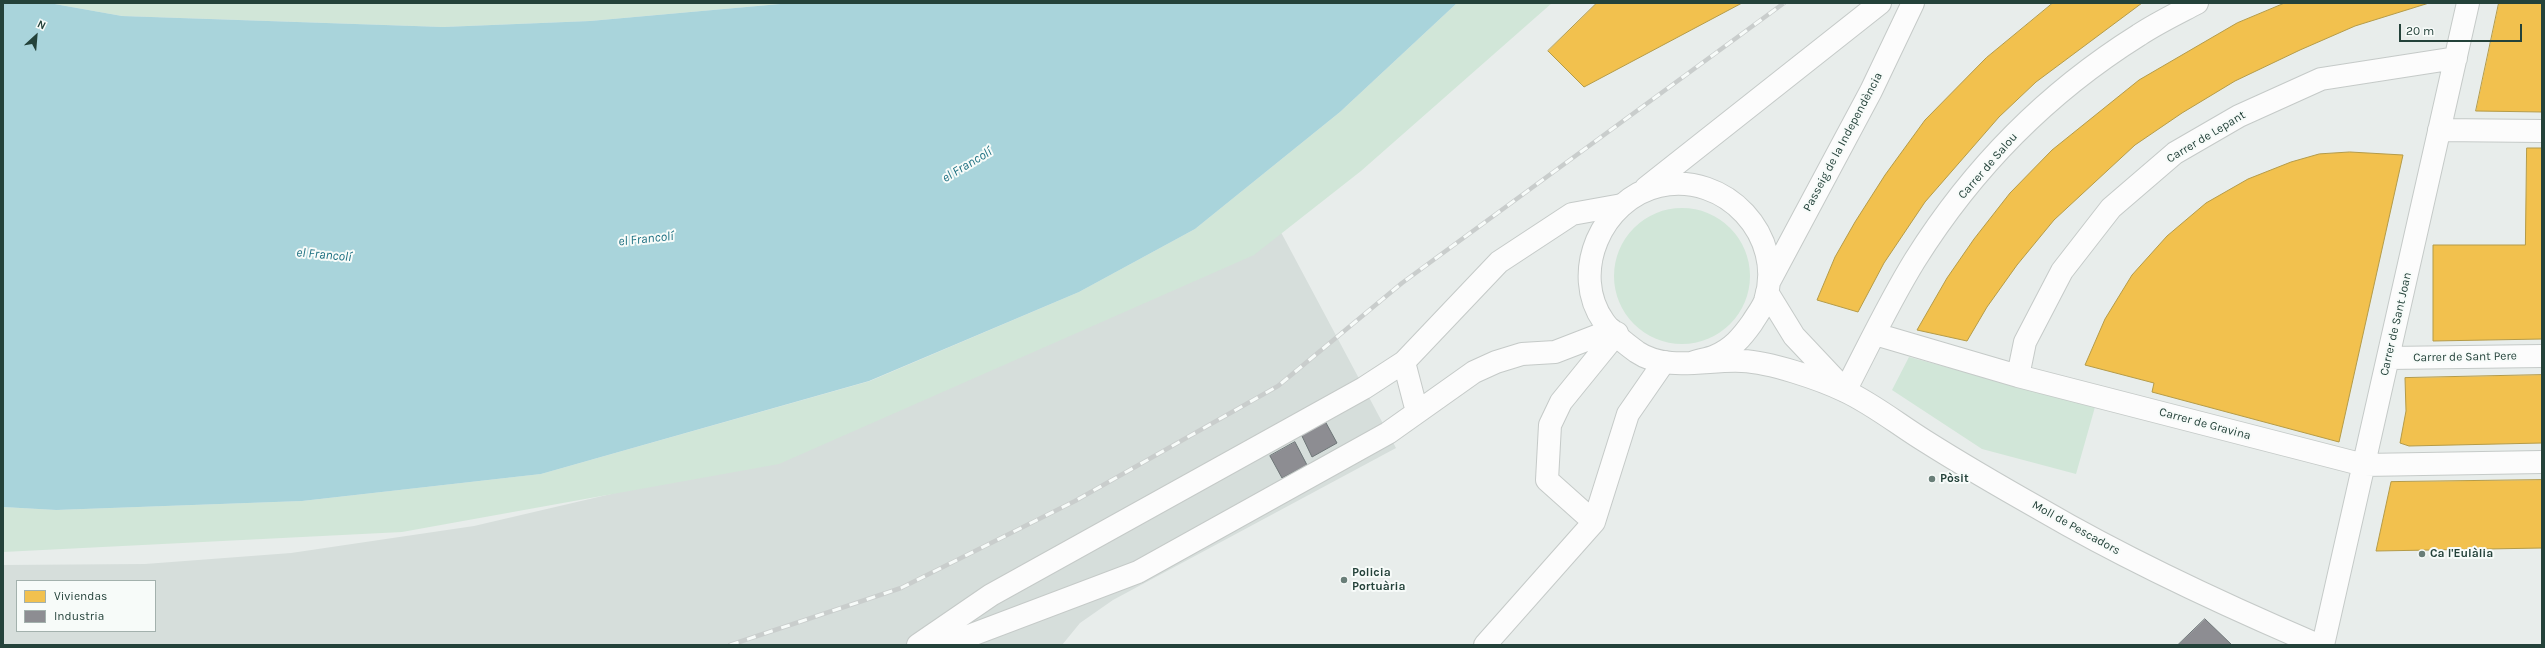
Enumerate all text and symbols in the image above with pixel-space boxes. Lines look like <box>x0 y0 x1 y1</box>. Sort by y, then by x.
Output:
north arrow <box>16 16 56 56</box>
scale bar <box>2401 16 2524 42</box>
text: N <box>35 17 48 32</box>
text: 20 m <box>2406 24 2434 38</box>
street label: Passeig de la Independència <box>1800 70 1886 214</box>
street label: Carrer de Lepant <box>2164 108 2248 166</box>
street label: Carrer de Salou <box>1955 130 2021 202</box>
water label: el Francolí <box>939 144 995 186</box>
water label: el Francolí <box>618 228 674 250</box>
water label: el Francolí <box>296 245 352 265</box>
street label: Carrer de Sant Joan <box>2377 271 2415 377</box>
street label: Carrer de Sant Pere <box>2413 349 2517 365</box>
street label: Carrer de Gravina <box>2158 405 2252 443</box>
place label: Pòsit <box>1940 472 1969 486</box>
marker: Pòsit <box>1927 474 1937 484</box>
street label: Moll de Pescadors <box>2029 498 2123 558</box>
place label: Ca l'Eulàlia <box>2430 547 2493 561</box>
marker: Ca l'Eulàlia <box>2417 549 2427 559</box>
place label: Policia Portuària <box>1352 566 1405 594</box>
marker: Policia Portuària <box>1339 575 1349 585</box>
legend <box>16 580 156 632</box>
text: Viviendas <box>54 589 107 603</box>
text: Industria <box>54 609 104 623</box>

